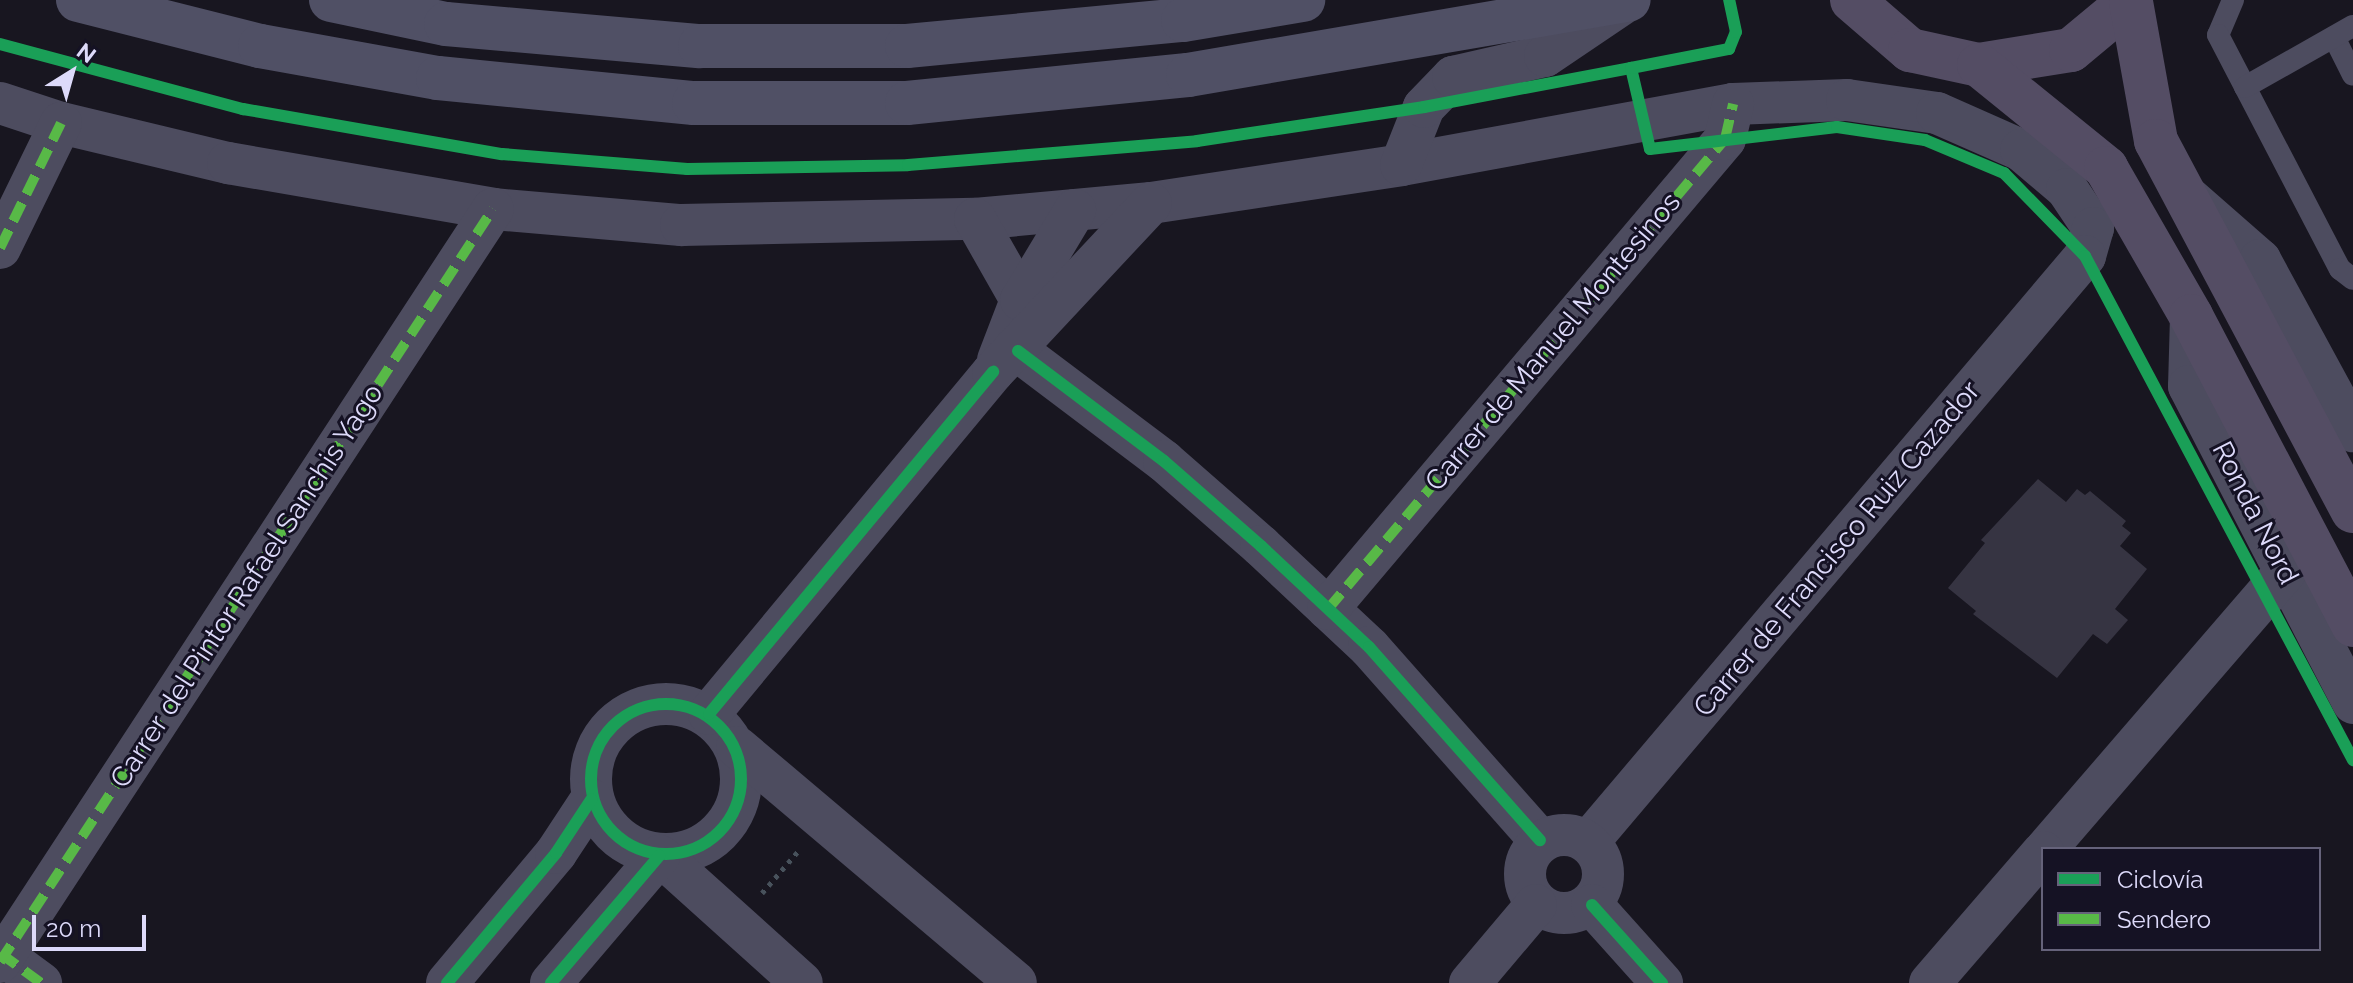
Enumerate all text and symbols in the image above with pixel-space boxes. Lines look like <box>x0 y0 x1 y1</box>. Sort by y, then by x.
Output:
north arrow <box>32 32 112 112</box>
text: N <box>72 37 101 68</box>
street label: Carrer de Manuel Montesinos <box>1418 185 1688 499</box>
street label: Carrer de Francisco Ruiz Cazador <box>1687 374 1987 724</box>
street label: Carrer del Pintor Rafael Sanchis Yago <box>102 376 392 796</box>
street label: Ronda Nord <box>2205 436 2305 590</box>
legend <box>2041 847 2321 951</box>
text: Ciclovía <box>2117 865 2203 894</box>
scale bar <box>36 899 150 949</box>
text: Sendero <box>2117 905 2211 934</box>
text: 20 m <box>46 914 101 943</box>

